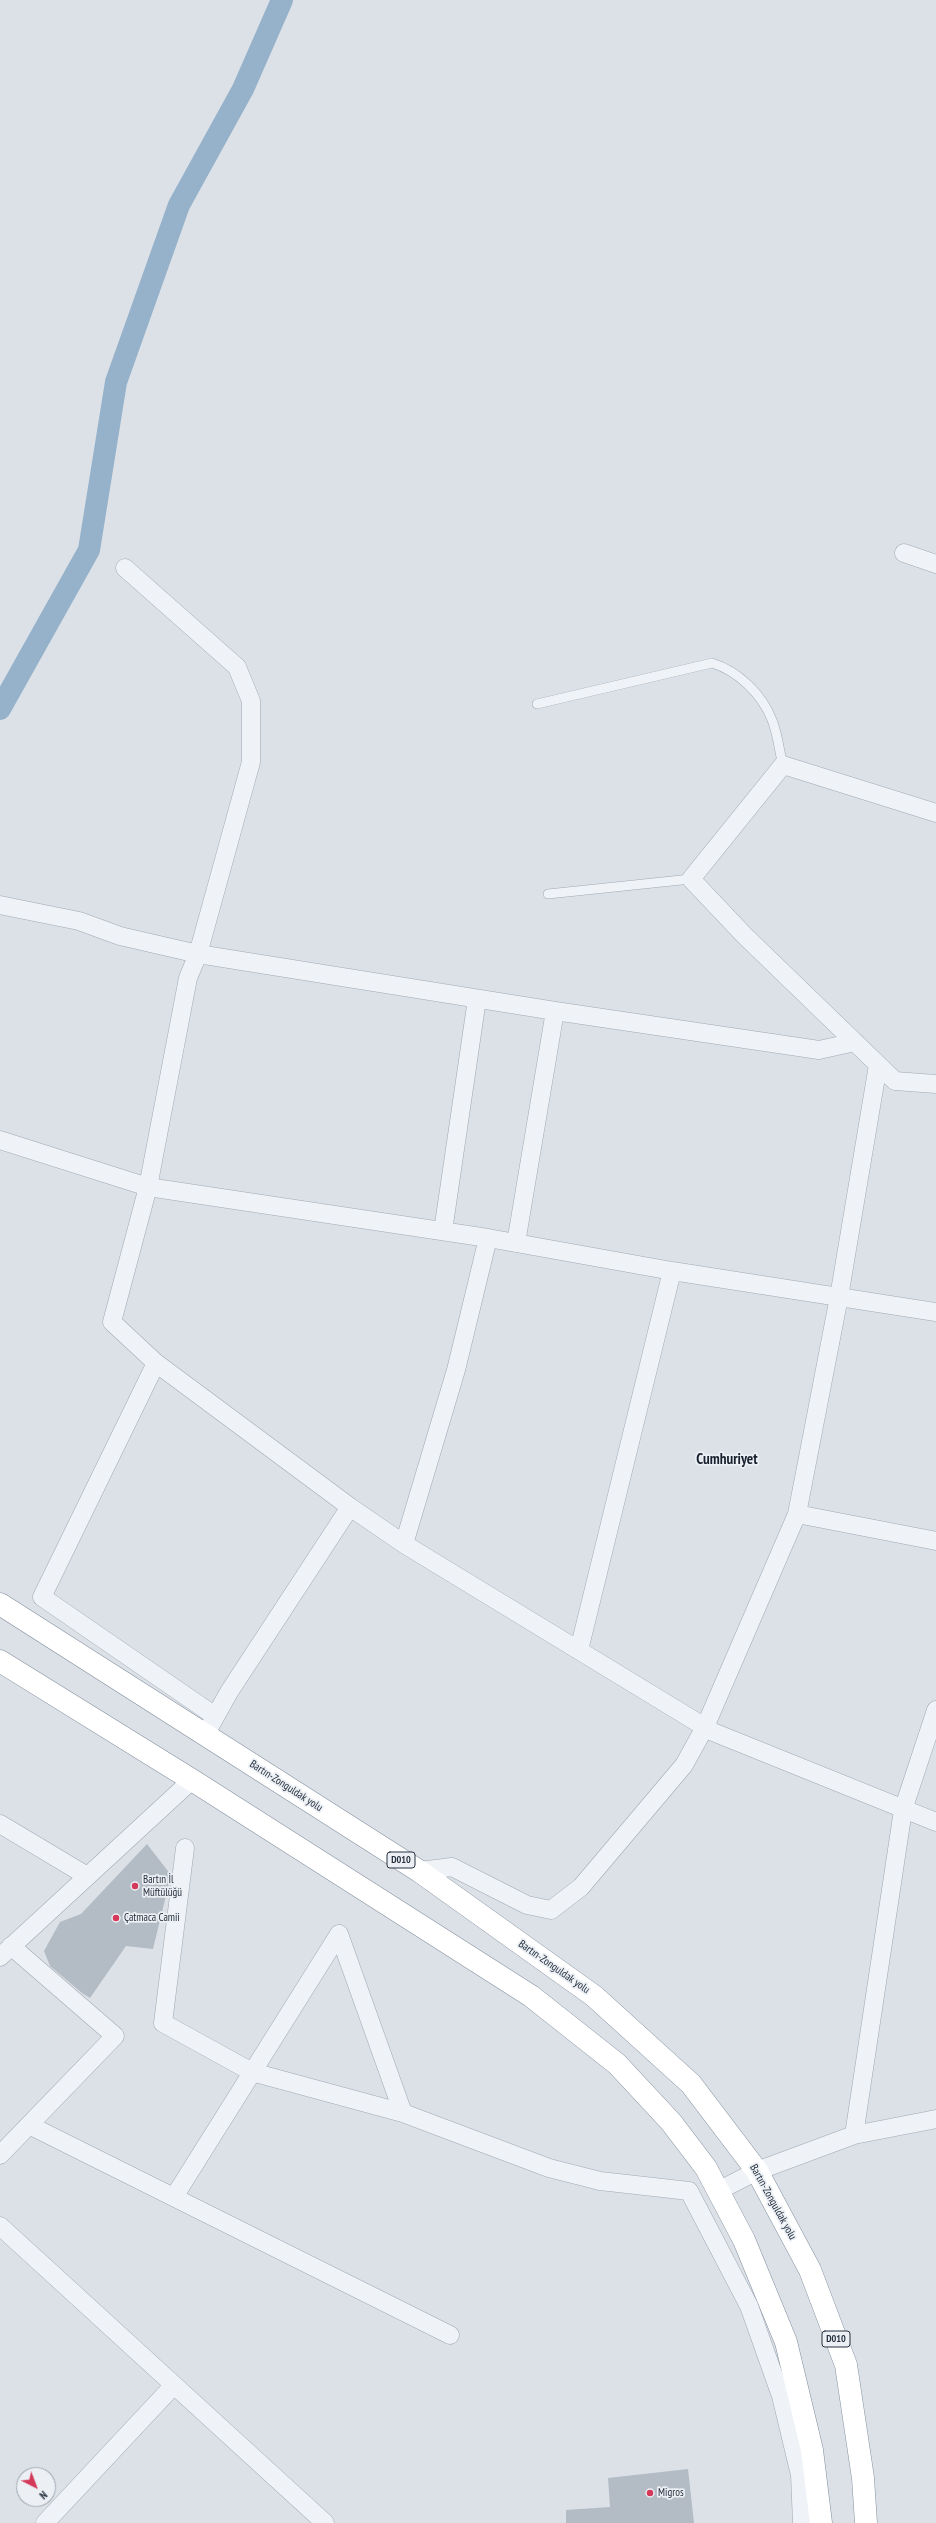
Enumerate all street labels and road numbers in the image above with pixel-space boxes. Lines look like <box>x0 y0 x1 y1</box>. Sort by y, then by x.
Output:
street label: Bartın-Zonguldak yolu <box>247 1757 325 1815</box>
road number: D010 <box>387 1852 415 1868</box>
street label: Bartın-Zonguldak yolu <box>516 1937 592 1997</box>
street label: Bartın-Zonguldak yolu <box>747 2162 799 2242</box>
road number: D010 <box>822 2331 850 2347</box>

